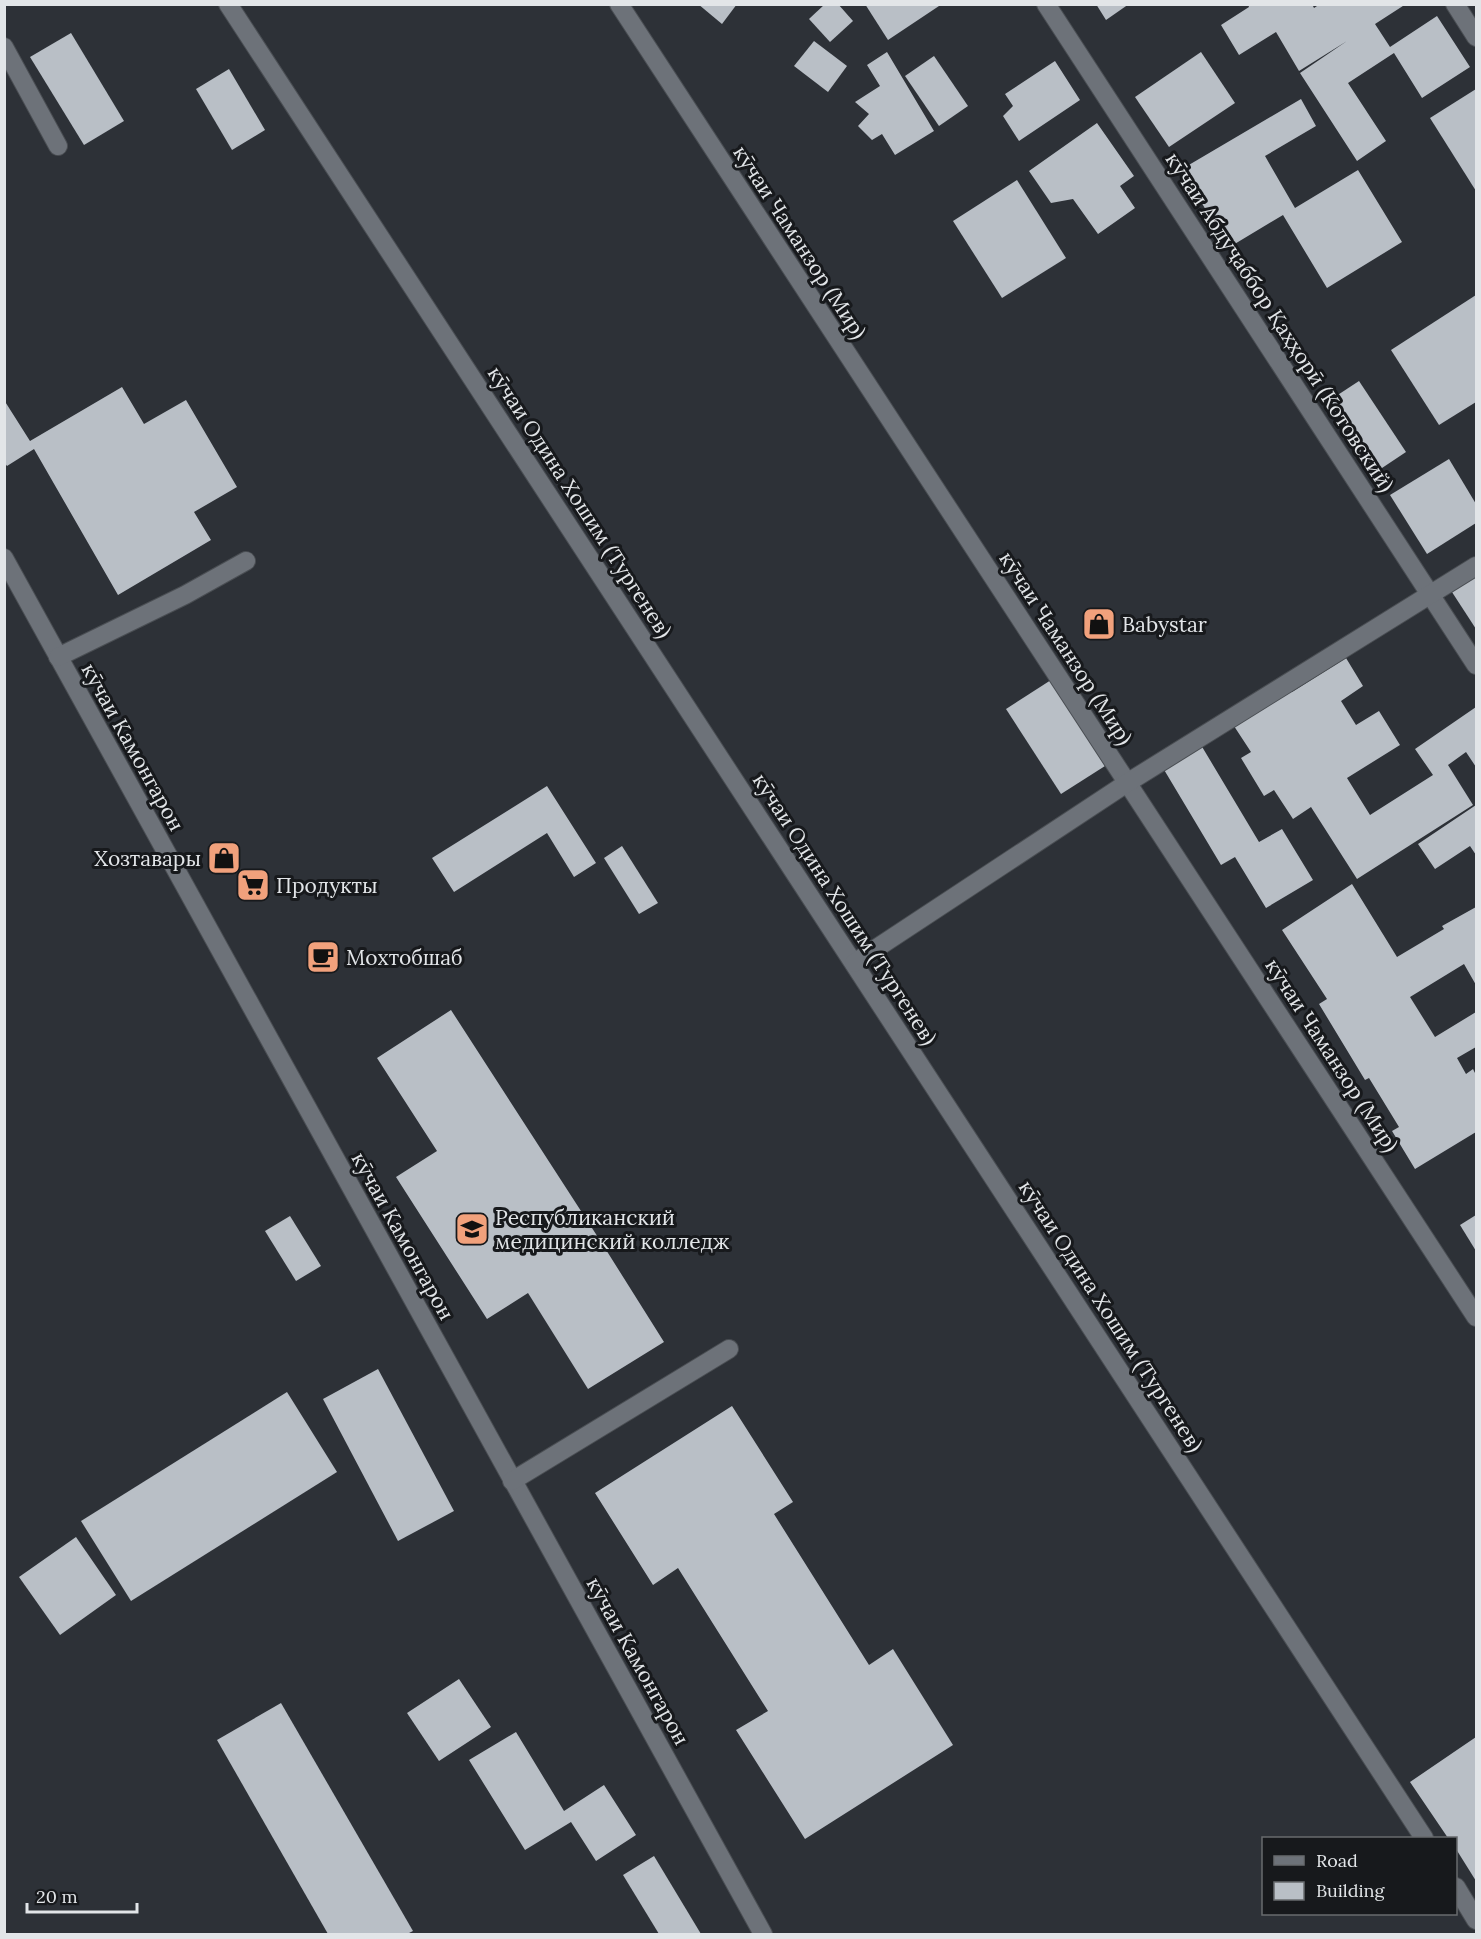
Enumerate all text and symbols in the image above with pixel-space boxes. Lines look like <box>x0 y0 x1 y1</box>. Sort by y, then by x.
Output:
street label: кӯчаи Чаманзор (Мир) <box>727 140 873 344</box>
street label: кӯчаи Абдуҷаббор Қаҳҳорӣ (Котовский) <box>1160 147 1400 497</box>
street label: кӯчаи Одина Хошим (Тургенев) <box>482 361 678 643</box>
street label: кӯчаи Чаманзор (Мир) <box>993 546 1139 750</box>
shop icon: Babystar <box>1081 606 1117 642</box>
place label: Babystar <box>1122 611 1207 638</box>
street label: кӯчаи Камонгарон <box>76 658 190 836</box>
street label: кӯчаи Одина Хошим (Тургенев) <box>747 768 943 1050</box>
shop icon: Хозтавары <box>206 840 242 876</box>
place label: Хозтавары <box>94 845 201 872</box>
supermarket icon: Продукты <box>235 867 271 903</box>
place label: Продукты <box>276 872 378 899</box>
cafe icon: Мохтобшаб <box>305 939 341 975</box>
place label: Мохтобшаб <box>346 944 463 971</box>
street label: кӯчаи Чаманзор (Мир) <box>1259 953 1405 1157</box>
street label: кӯчаи Камонгарон <box>346 1147 460 1325</box>
street label: кӯчаи Одина Хошим (Тургенев) <box>1013 1175 1209 1457</box>
place label: Республиканский медицинский колледж <box>495 1204 730 1255</box>
school or university icon: Республиканский медицинский колледж <box>454 1211 490 1247</box>
street label: кӯчаи Камонгарон <box>581 1572 695 1750</box>
legend <box>1262 1837 1457 1915</box>
text: Road <box>1316 1849 1358 1872</box>
scale bar <box>27 1876 136 1914</box>
text: Building <box>1316 1879 1386 1902</box>
text: 20 m <box>36 1885 78 1908</box>

